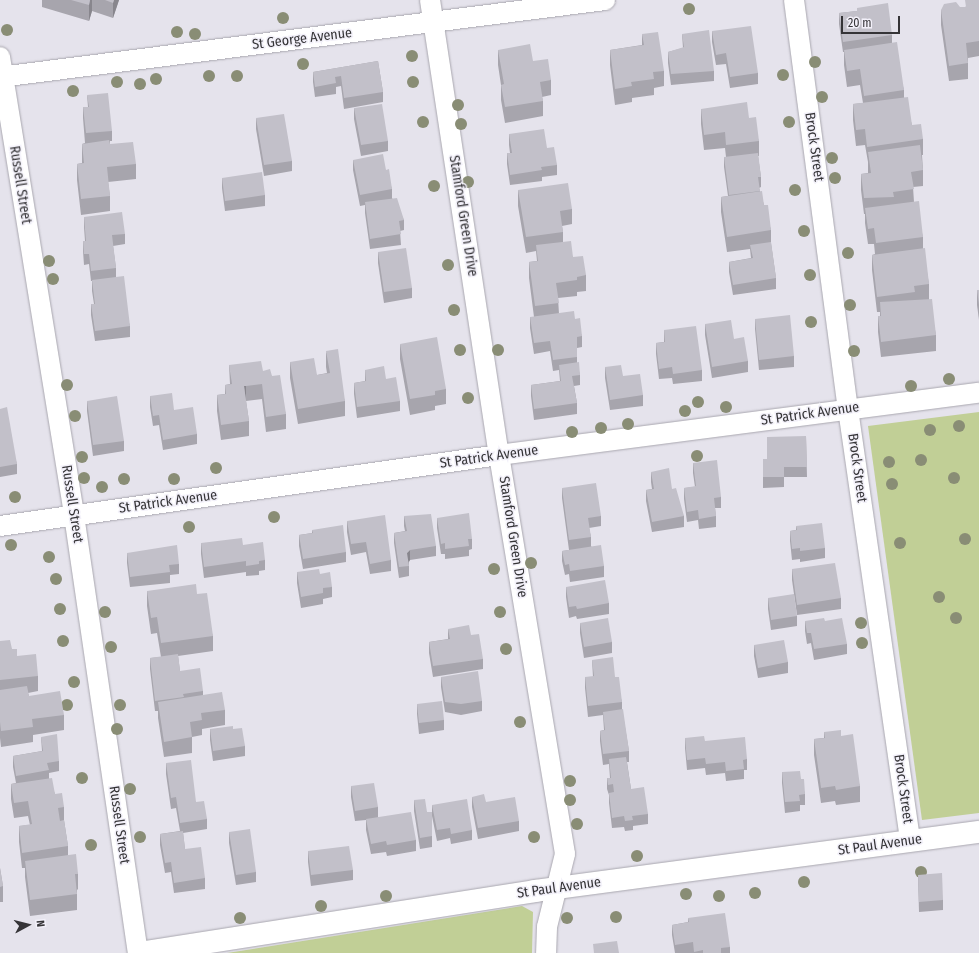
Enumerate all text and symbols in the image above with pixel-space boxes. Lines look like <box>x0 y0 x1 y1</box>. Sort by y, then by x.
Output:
scale bar <box>843 8 902 34</box>
text: 20 m <box>848 16 872 30</box>
street label: St George Avenue <box>251 25 353 53</box>
street label: Brock Street <box>801 111 827 183</box>
street label: Russell Street <box>6 145 34 225</box>
street label: Stamford Green Drive <box>445 154 481 278</box>
street label: St Patrick Avenue <box>760 399 860 429</box>
street label: Brock Street <box>844 432 870 504</box>
street label: St Patrick Avenue <box>439 442 539 472</box>
street label: Russell Street <box>58 464 86 544</box>
street label: Stamford Green Drive <box>495 475 531 599</box>
street label: St Patrick Avenue <box>118 487 218 517</box>
street label: Brock Street <box>890 753 916 825</box>
street label: Russell Street <box>105 785 133 865</box>
street label: St Paul Avenue <box>837 831 923 859</box>
street label: St Paul Avenue <box>516 874 602 902</box>
north arrow <box>8 905 48 945</box>
text: N <box>34 919 47 928</box>

